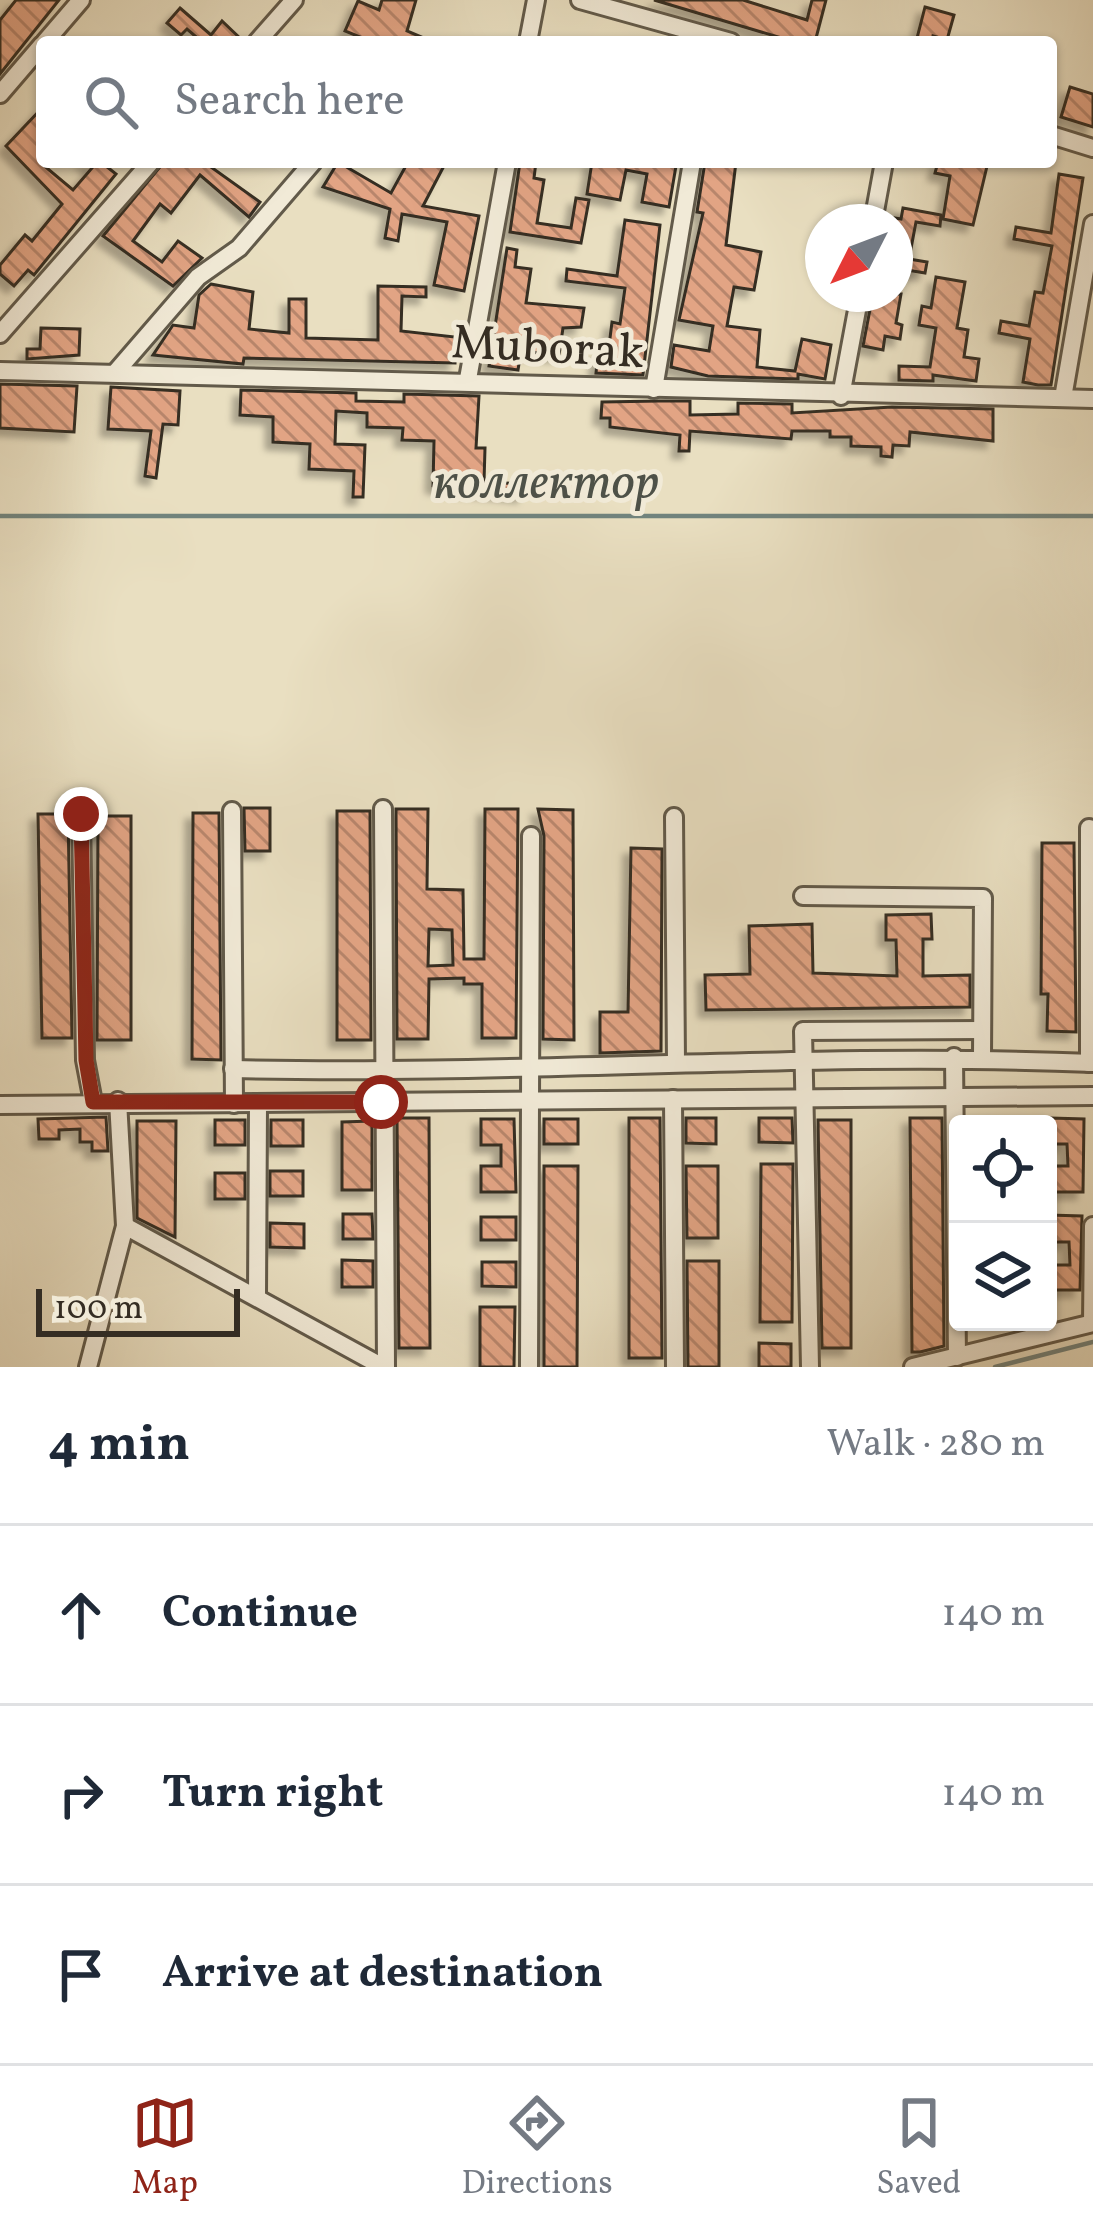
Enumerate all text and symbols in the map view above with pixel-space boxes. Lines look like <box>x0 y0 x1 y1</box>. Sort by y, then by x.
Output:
search box <box>36 36 1057 168</box>
icon: search <box>78 69 144 135</box>
text: Search here <box>174 71 405 134</box>
north arrow <box>805 204 913 312</box>
street label: Muborak <box>450 311 646 388</box>
water label: коллектор <box>433 449 659 520</box>
route end <box>54 787 108 841</box>
route start <box>354 1075 408 1129</box>
map controls <box>949 1115 1057 1331</box>
button: locate <box>949 1115 1057 1223</box>
button: layers <box>949 1223 1057 1331</box>
scale bar <box>36 1283 240 1336</box>
text: 100 m <box>54 1287 143 1333</box>
text: 4 min <box>48 1410 190 1481</box>
text: Walk · 280 m <box>827 1418 1045 1472</box>
icon: ahead <box>48 1582 114 1648</box>
text: Continue <box>162 1583 358 1646</box>
text: 140 m <box>942 1588 1045 1642</box>
icon: right <box>48 1762 114 1828</box>
text: Turn right <box>162 1763 383 1826</box>
text: 140 m <box>942 1768 1045 1822</box>
icon: arrive <box>48 1942 114 2008</box>
text: Arrive at destination <box>162 1943 603 2006</box>
tab: Map <box>132 2090 198 2208</box>
tab: Directions <box>461 2090 613 2208</box>
tab: Saved <box>876 2090 961 2208</box>

